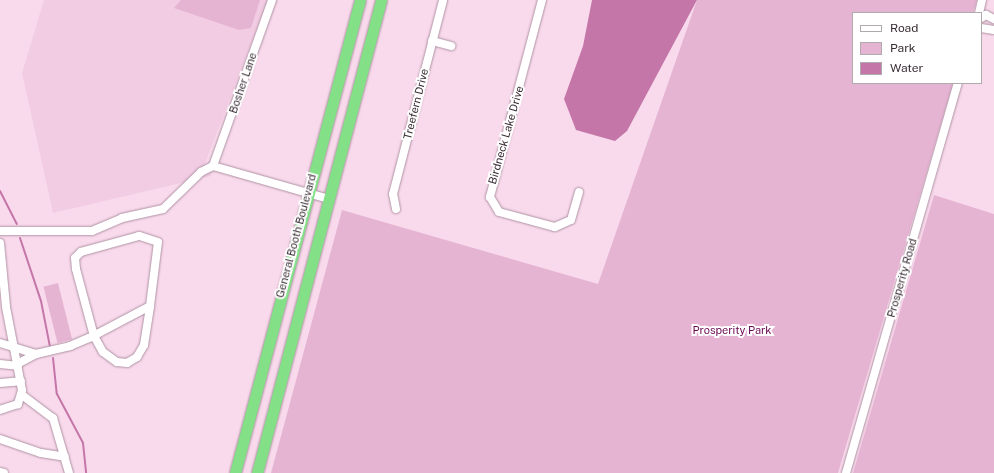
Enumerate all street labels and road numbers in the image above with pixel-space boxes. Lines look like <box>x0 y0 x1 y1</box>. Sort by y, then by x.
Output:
street label: Bosher Lane <box>226 51 260 115</box>
street label: Treefern Drive <box>401 67 431 141</box>
street label: Birdneck Lake Drive <box>486 84 526 186</box>
street label: General Booth Boulevard <box>273 173 319 299</box>
street label: Prosperity Road <box>884 237 920 319</box>

